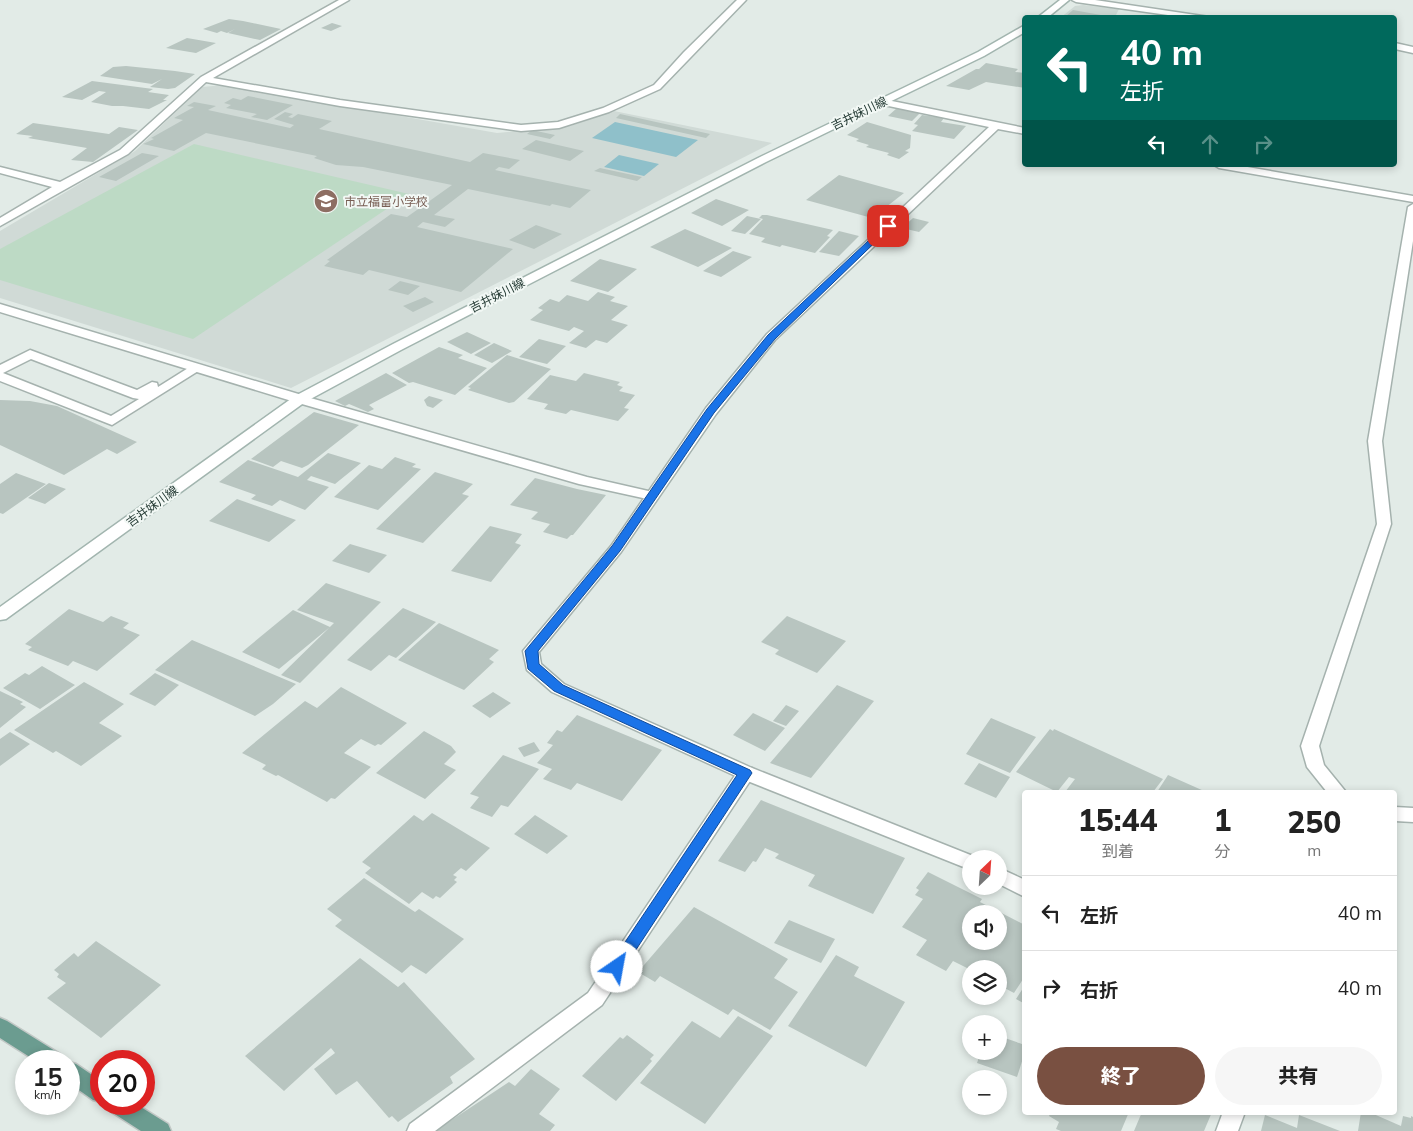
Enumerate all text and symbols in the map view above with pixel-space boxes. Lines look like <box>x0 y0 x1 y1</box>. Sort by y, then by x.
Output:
text: 40 m <box>1120 30 1203 74</box>
icon: left <box>1037 35 1102 100</box>
text: 左折 <box>1120 77 1164 105</box>
street label: 吉井妹川線 <box>829 93 889 133</box>
icon: left <box>1143 130 1171 158</box>
icon: ahead <box>1196 130 1224 158</box>
icon: right <box>1249 130 1277 158</box>
school or university icon: 市立福富小学校 <box>313 188 339 214</box>
place label: 市立福富小学校 <box>344 194 428 209</box>
pin <box>867 205 909 247</box>
icon: arrive <box>874 212 902 240</box>
street label: 吉井妹川線 <box>467 275 527 315</box>
street label: 吉井妹川線 <box>123 482 181 530</box>
text: 15:44 <box>1078 801 1158 839</box>
text: 1 <box>1213 801 1231 839</box>
text: 250 <box>1287 803 1341 841</box>
text: m <box>1307 840 1321 860</box>
text: 到着 <box>1102 841 1134 861</box>
text: 分 <box>1214 841 1230 861</box>
north arrow <box>962 850 1008 895</box>
map controls <box>962 850 1007 1115</box>
icon: left <box>1037 899 1065 927</box>
text: 40 m <box>1338 901 1382 925</box>
text: 左折 <box>1080 903 1118 927</box>
button: sound <box>962 905 1007 950</box>
position arrow <box>590 940 642 992</box>
button: layers <box>962 960 1007 1005</box>
icon: right <box>1037 974 1065 1002</box>
text: 40 m <box>1338 976 1382 1000</box>
text: 右折 <box>1080 978 1118 1002</box>
button: + <box>962 1015 1007 1060</box>
button: 終了 <box>1037 1047 1205 1105</box>
button: 共有 <box>1215 1047 1382 1105</box>
speed limit sign: 20 <box>90 1050 155 1115</box>
text: 15 <box>32 1061 63 1092</box>
button: − <box>962 1070 1007 1115</box>
text: km/h <box>34 1087 61 1102</box>

